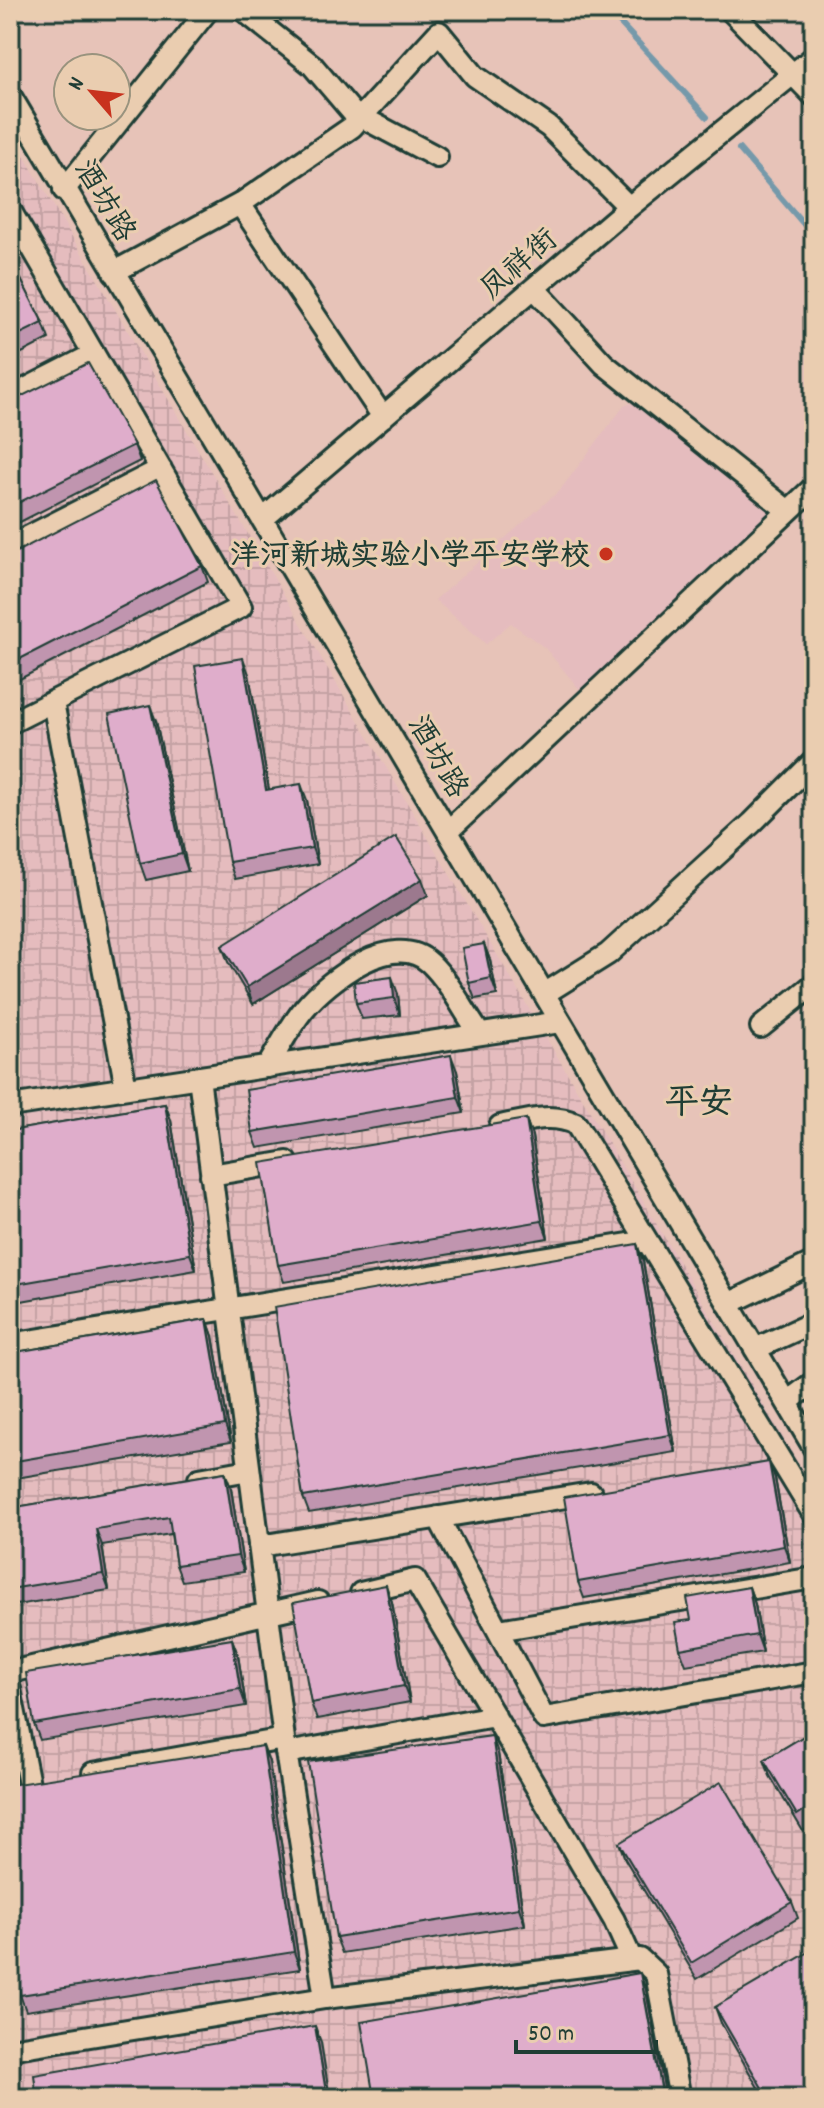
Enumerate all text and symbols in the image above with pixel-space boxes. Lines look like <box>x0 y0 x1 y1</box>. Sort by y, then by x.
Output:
north arrow <box>52 52 132 132</box>
text: N <box>61 72 94 96</box>
street label: 酒坊路 <box>61 153 144 252</box>
street label: 凤祥街 <box>473 221 569 312</box>
place label: 洋河新城实验小学平安学校 <box>230 537 590 580</box>
marker: 洋河新城实验小学平安学校 <box>597 545 615 563</box>
street label: 酒坊路 <box>394 709 476 808</box>
district label: 平安 <box>665 1081 733 1130</box>
scale bar <box>516 2004 656 2054</box>
text: 50 m <box>528 2018 574 2052</box>

